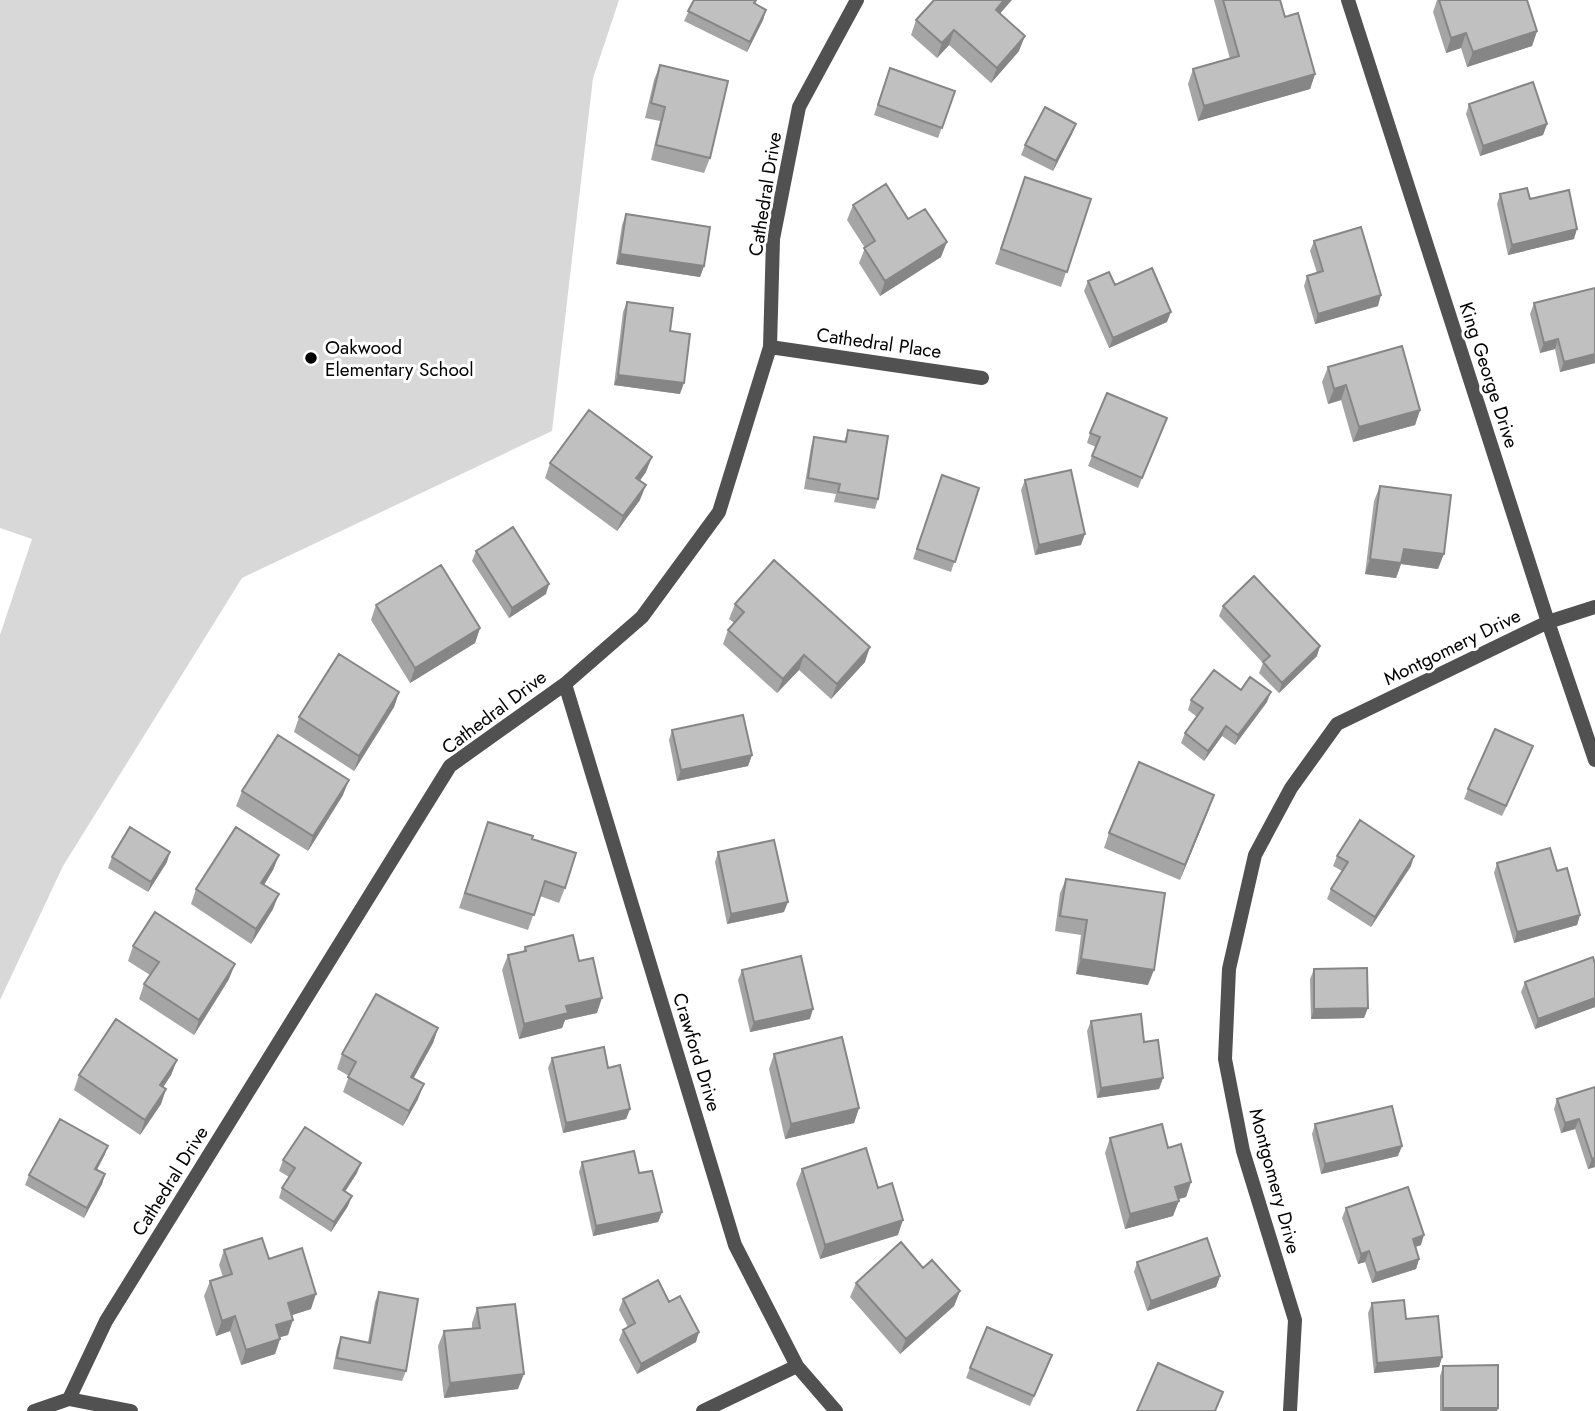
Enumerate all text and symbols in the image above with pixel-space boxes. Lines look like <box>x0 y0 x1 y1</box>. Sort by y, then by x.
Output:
street label: Cathedral Drive <box>742 130 788 258</box>
street label: King George Drive <box>1453 299 1525 452</box>
street label: Cathedral Place <box>815 321 943 365</box>
place label: Oakwood Elementary School <box>325 334 474 383</box>
marker: Oakwood Elementary School <box>303 350 319 366</box>
street label: Montgomery Drive <box>1379 602 1525 692</box>
street label: Cathedral Drive <box>436 663 552 760</box>
street label: Crawford Drive <box>666 989 728 1115</box>
street label: Montgomery Drive <box>1243 1105 1307 1257</box>
street label: Cathedral Drive <box>125 1121 215 1241</box>

